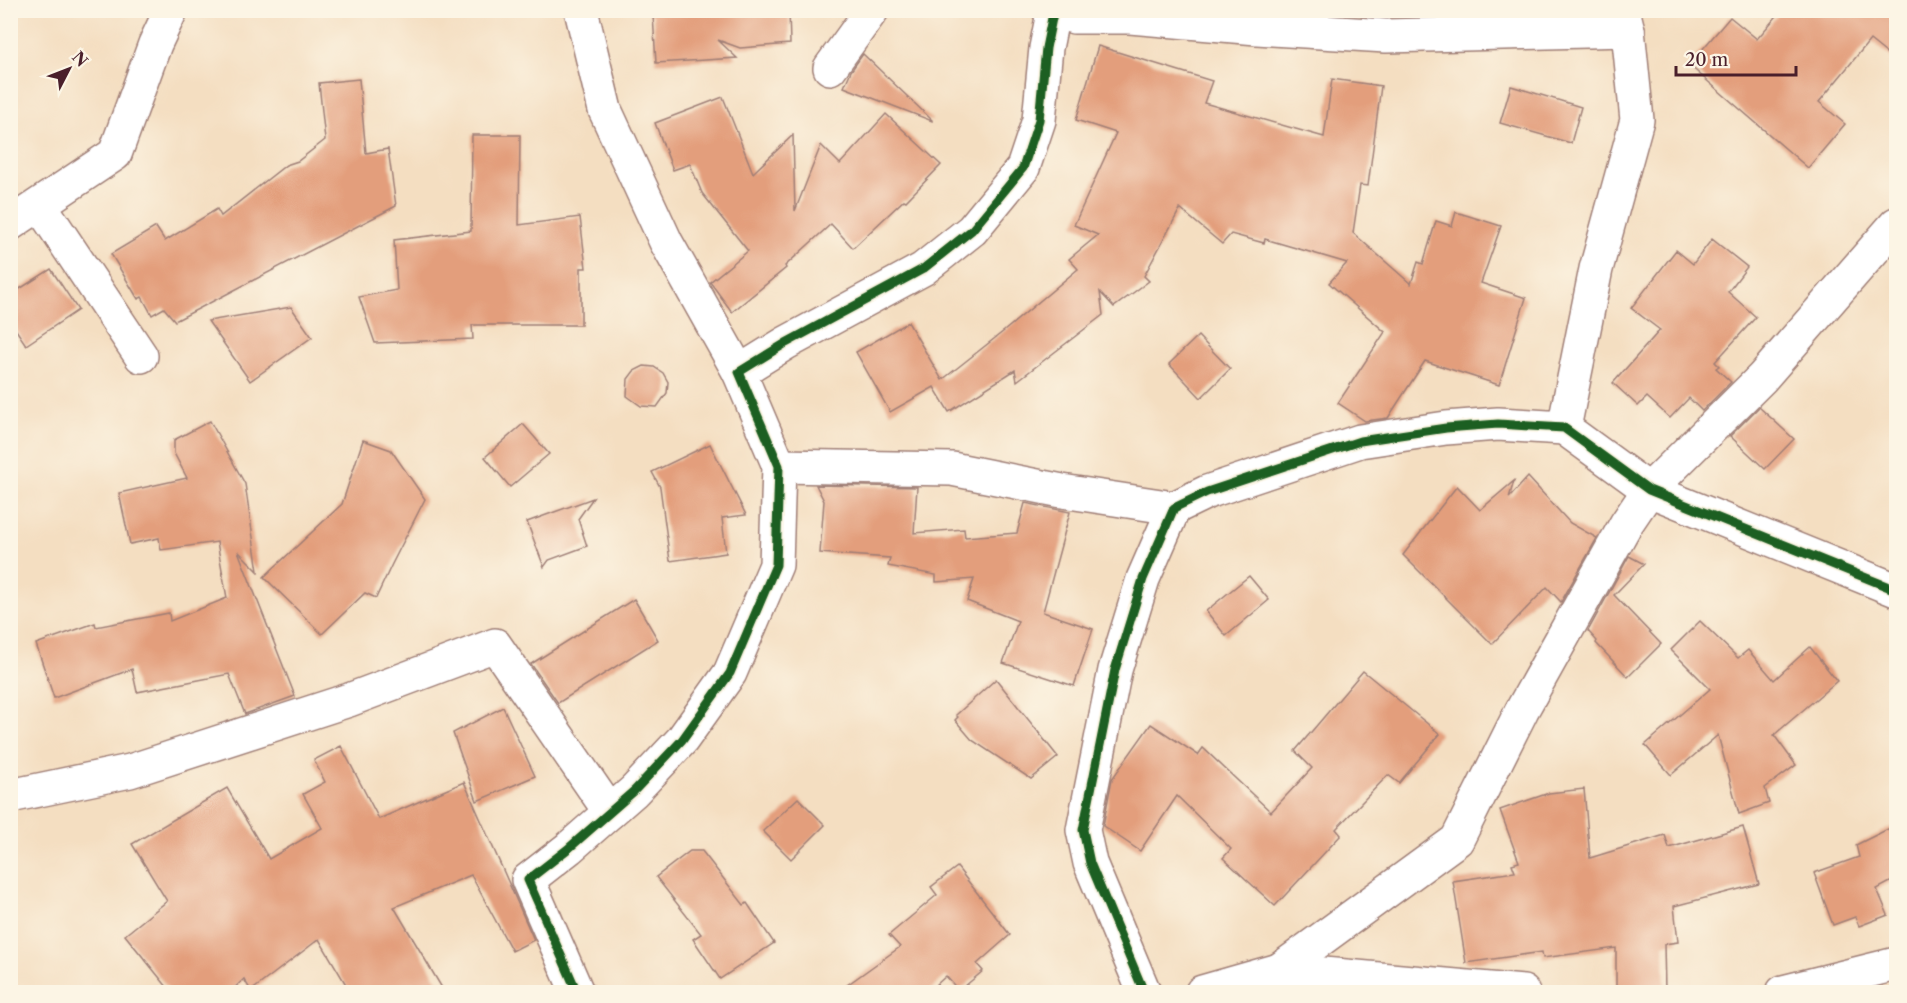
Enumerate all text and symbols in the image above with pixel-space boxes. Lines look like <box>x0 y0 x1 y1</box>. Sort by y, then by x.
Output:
north arrow <box>39 39 99 99</box>
scale bar <box>1676 39 1796 77</box>
text: N <box>68 47 92 71</box>
text: 20 m <box>1685 49 1729 71</box>

